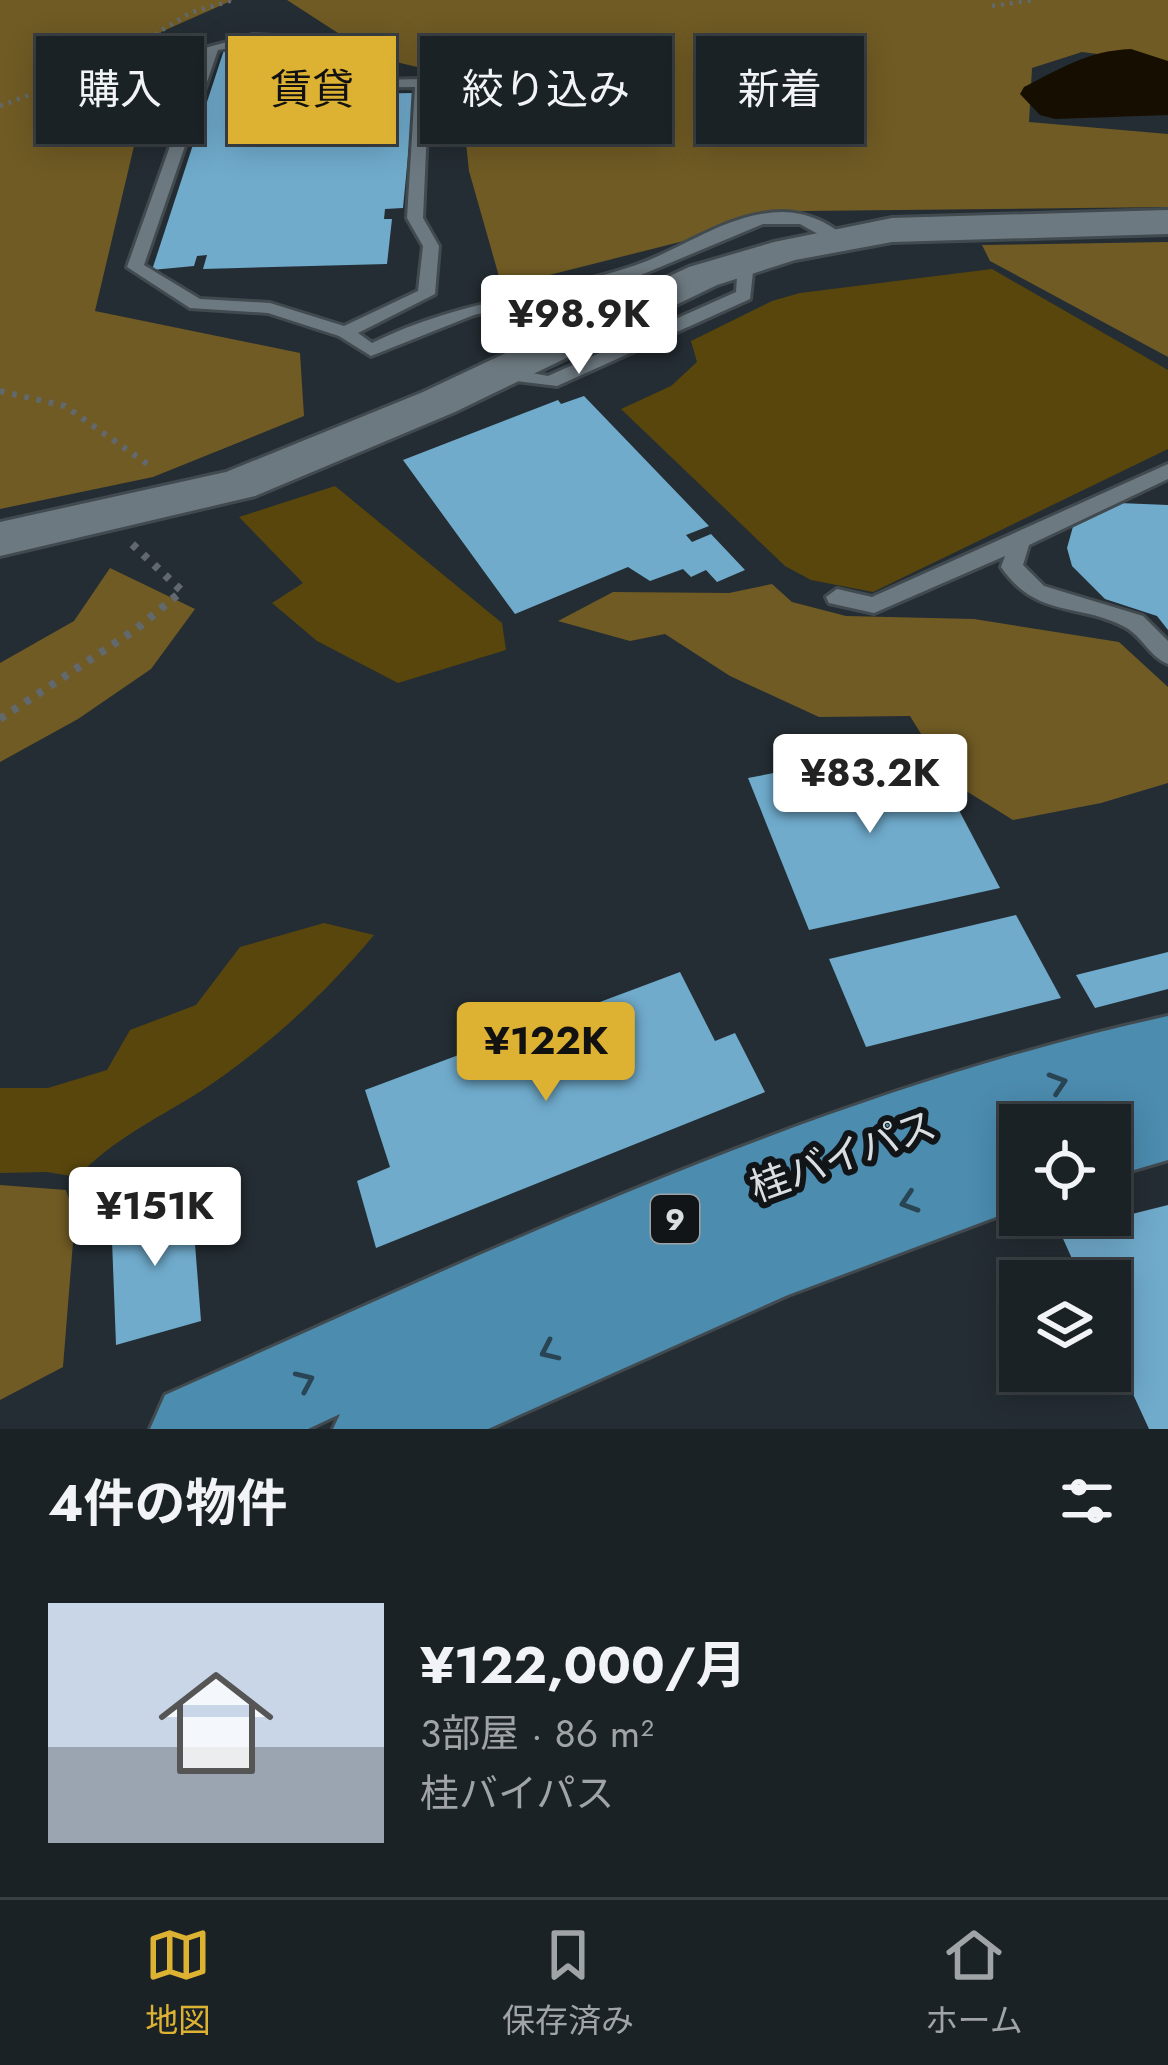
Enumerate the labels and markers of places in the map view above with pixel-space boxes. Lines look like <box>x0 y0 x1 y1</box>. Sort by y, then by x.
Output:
pin: ¥98.9K <box>481 275 677 377</box>
pin: ¥83.2K <box>772 734 968 836</box>
pin: ¥122K <box>462 1002 630 1104</box>
pin: ¥151K <box>71 1167 239 1269</box>

